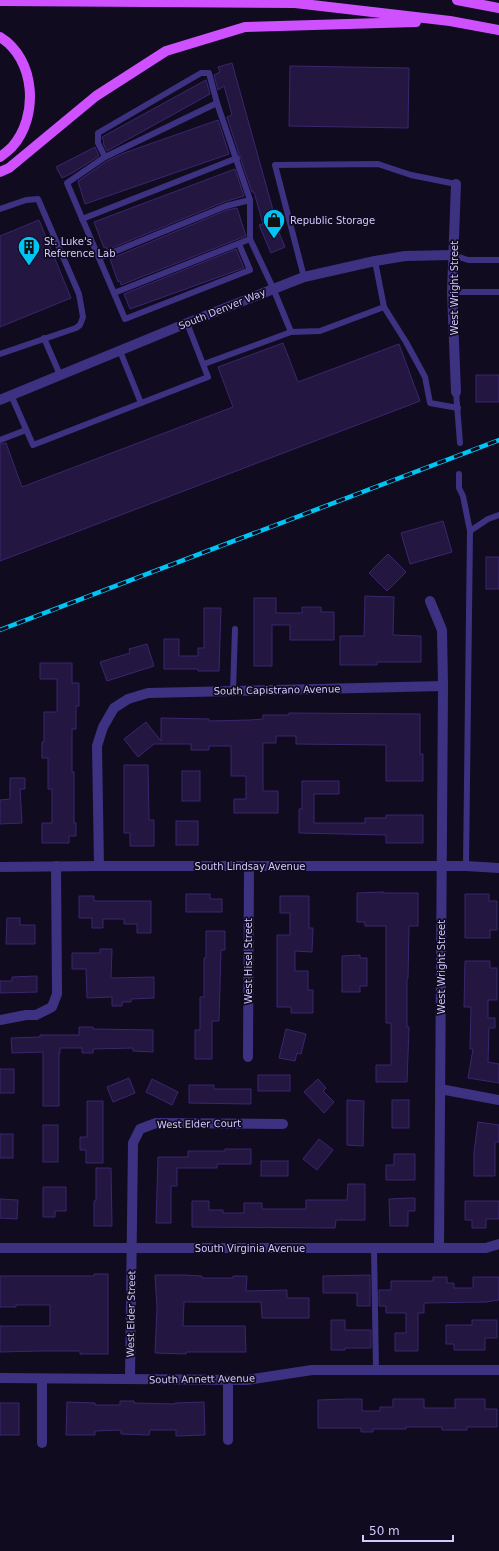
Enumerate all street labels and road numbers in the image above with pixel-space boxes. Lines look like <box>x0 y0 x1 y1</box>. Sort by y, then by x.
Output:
street label: West Wright Street <box>449 241 460 335</box>
street label: South Denver Way <box>177 286 267 332</box>
street label: South Capistrano Avenue <box>214 683 340 697</box>
street label: South Lindsay Avenue <box>195 861 305 872</box>
street label: West Hisel Street <box>243 918 254 1004</box>
street label: West Wright Street <box>436 920 447 1014</box>
street label: West Elder Court <box>157 1118 241 1130</box>
street label: South Virginia Avenue <box>195 1243 305 1254</box>
street label: West Elder Street <box>125 1270 137 1358</box>
street label: South Annett Avenue <box>149 1373 255 1385</box>

